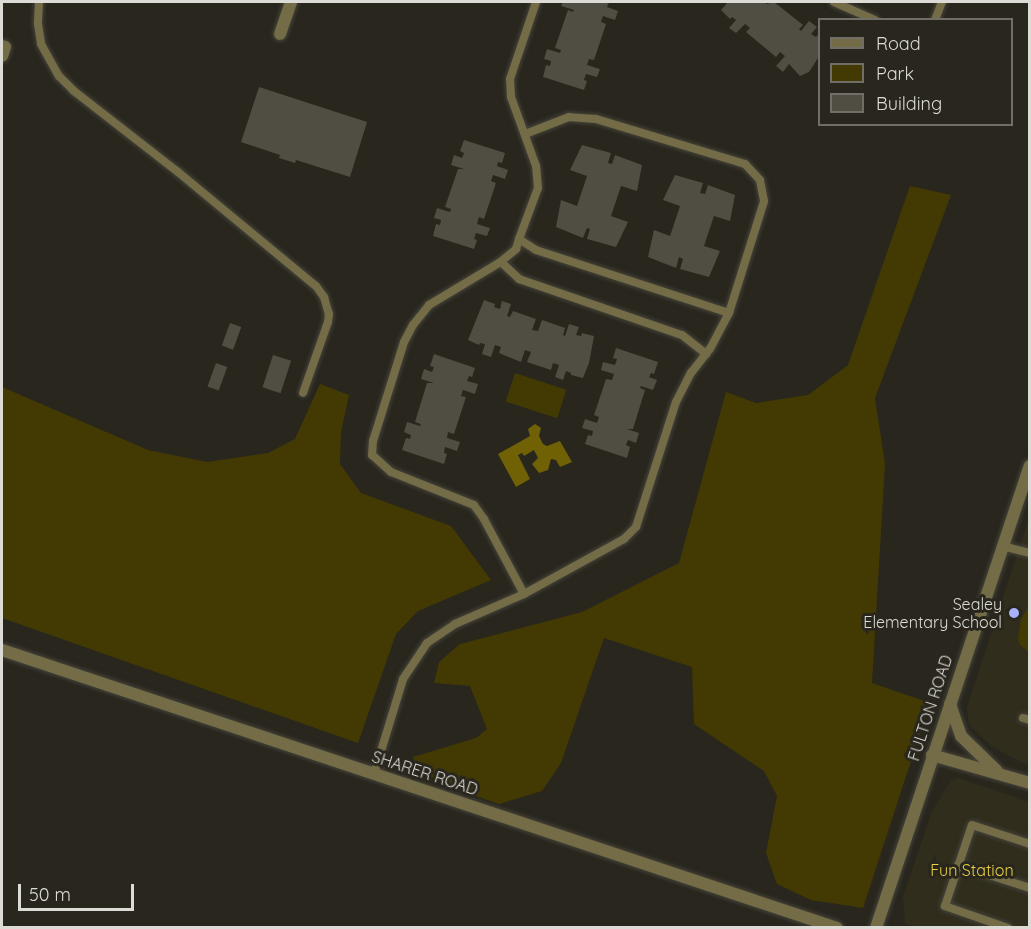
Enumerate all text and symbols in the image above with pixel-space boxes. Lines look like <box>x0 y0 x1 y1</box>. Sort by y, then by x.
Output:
legend <box>818 18 1013 126</box>
text: Road <box>876 32 921 55</box>
text: Park <box>876 62 914 85</box>
text: Building <box>876 92 942 115</box>
place label: Sealey Elementary School <box>863 594 1002 632</box>
marker: Sealey Elementary School <box>1007 606 1021 620</box>
street label: FULTON ROAD <box>904 653 956 763</box>
street label: SHARER ROAD <box>370 747 480 799</box>
park label: Fun Station <box>930 860 1014 880</box>
scale bar <box>21 872 136 910</box>
text: 50 m <box>29 883 71 906</box>

